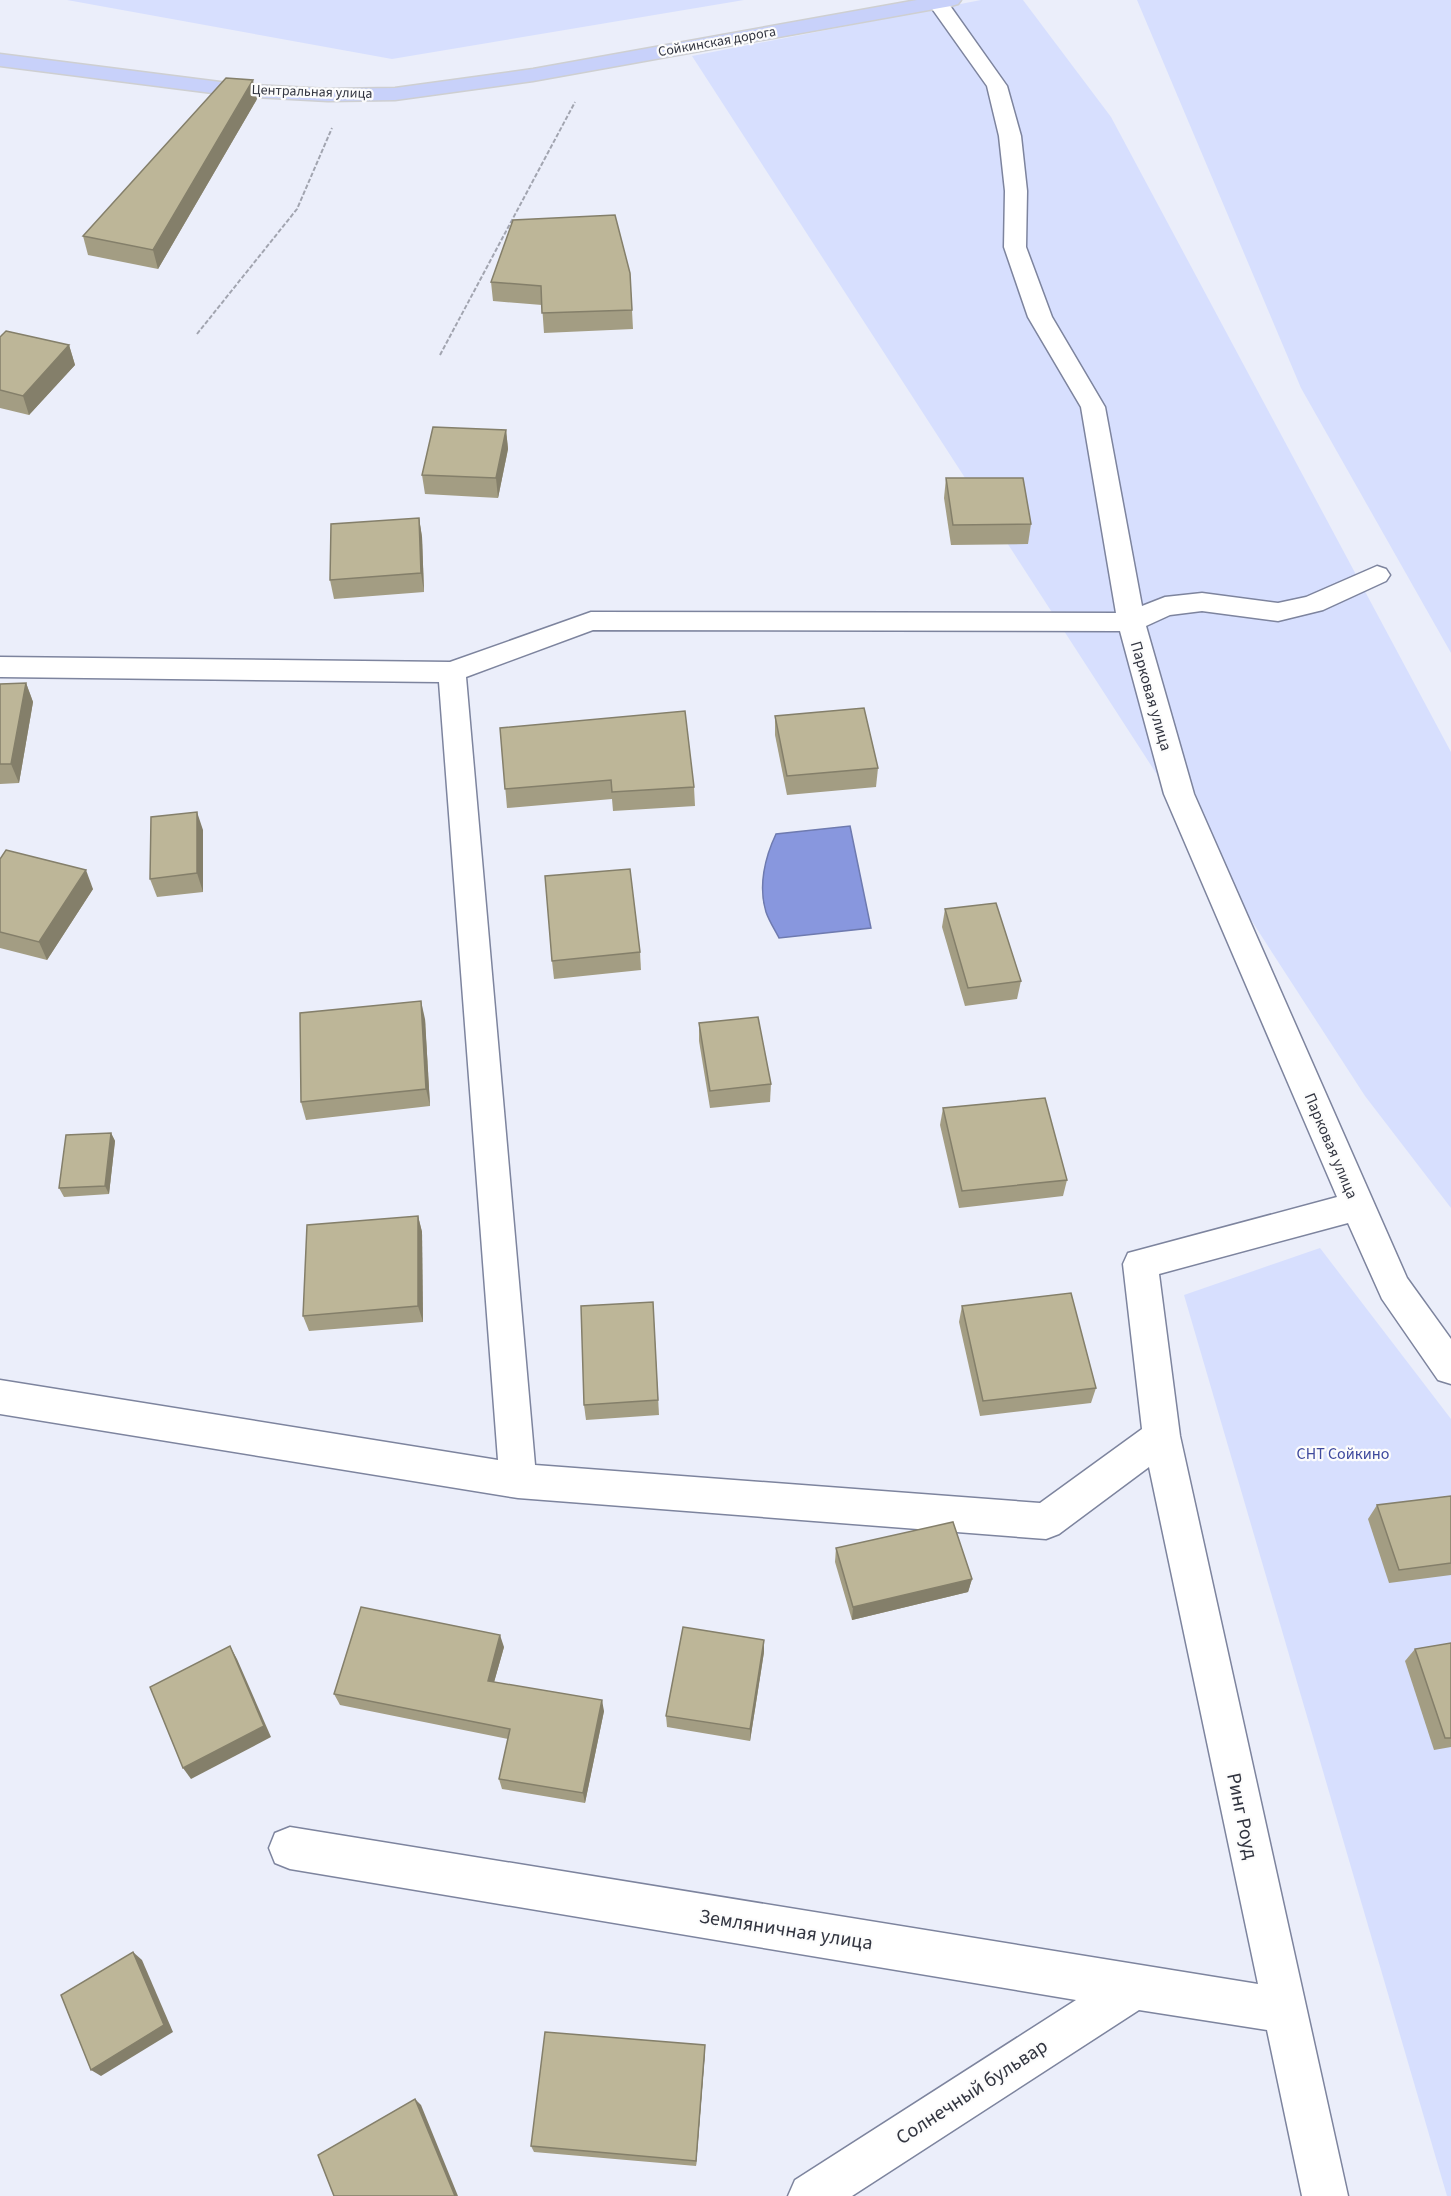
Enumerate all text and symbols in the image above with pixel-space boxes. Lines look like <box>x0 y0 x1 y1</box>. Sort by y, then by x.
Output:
street label: Сойкинская дорога <box>657 22 777 62</box>
street label: Центральная улица <box>251 80 373 104</box>
street label: Парковая улица <box>1125 639 1177 753</box>
street label: Парковая улица <box>1299 1090 1363 1202</box>
park label: СНТ Сойкино <box>1297 1443 1389 1465</box>
street label: Ринг Роуд <box>1219 1770 1265 1862</box>
street label: Земляничная улица <box>697 1902 875 1958</box>
street label: Солнечный бульвар <box>891 2032 1053 2152</box>

